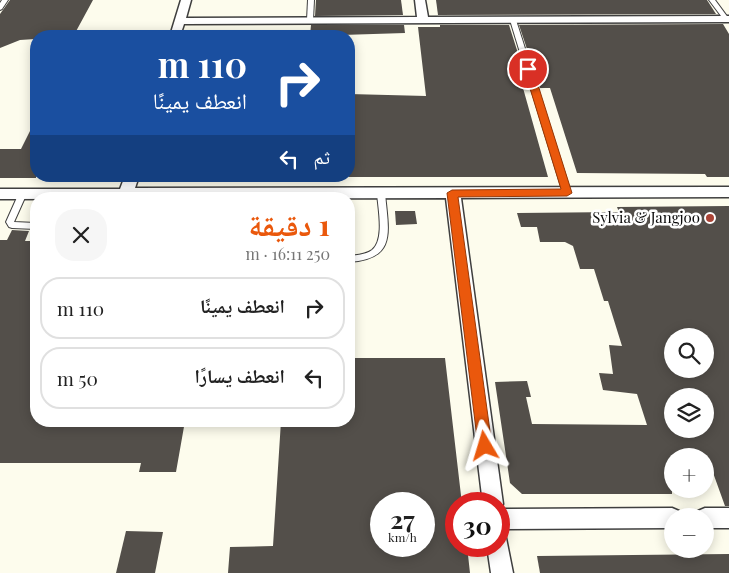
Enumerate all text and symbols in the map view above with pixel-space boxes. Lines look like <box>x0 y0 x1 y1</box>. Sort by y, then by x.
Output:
text: 110 m <box>158 40 247 87</box>
pin <box>507 48 549 90</box>
icon: right <box>265 50 330 115</box>
icon: arrive <box>514 55 542 83</box>
text: انعطف يمينًا <box>153 85 247 115</box>
text: ثم <box>313 143 330 169</box>
icon: left <box>275 145 303 173</box>
text: 1 دقيقة <box>249 204 330 244</box>
place label: Sylvia & Jangjoo <box>592 207 700 227</box>
button: close <box>55 209 107 261</box>
marker: Sylvia & Jangjoo <box>704 212 716 224</box>
text: 250 m · 16:11 <box>245 243 330 264</box>
text: انعطف يمينًا <box>200 292 285 318</box>
icon: right <box>300 294 328 322</box>
text: 110 m <box>57 295 104 321</box>
map controls <box>664 328 714 558</box>
button: search <box>664 328 714 378</box>
text: انعطف يسارًا <box>194 362 285 388</box>
icon: left <box>300 364 328 392</box>
text: 50 m <box>57 365 98 391</box>
button: layers <box>664 388 714 438</box>
position arrow <box>458 419 510 471</box>
button: + <box>664 448 714 498</box>
speed limit sign: 30 <box>445 492 510 557</box>
text: 27 <box>390 502 415 535</box>
button: − <box>664 508 714 558</box>
text: km/h <box>388 529 417 545</box>

